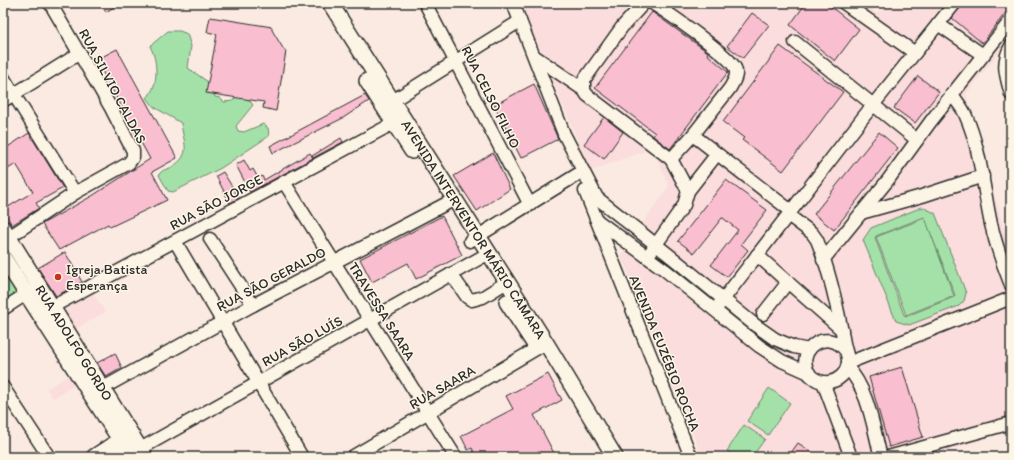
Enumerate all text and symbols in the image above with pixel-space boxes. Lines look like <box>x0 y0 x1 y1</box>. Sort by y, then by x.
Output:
street label: RUA SILVIO CALDAS <box>75 26 150 147</box>
street label: RUA CELSO FILHO <box>457 43 524 151</box>
street label: AVENIDA INTERVENTOR MÁRIO CÂMARA <box>397 117 549 342</box>
street label: RUA SÃO JORGE <box>167 171 266 234</box>
street label: RUA SÃO GERALDO <box>214 243 329 315</box>
street label: TRAVESSA SAARA <box>345 259 419 364</box>
place label: Igreja Batista Esperança <box>66 261 148 294</box>
marker: Igreja Batista Esperança <box>53 272 63 282</box>
street label: AVENIDA EUZÉBIO ROCHA <box>625 273 704 434</box>
street label: RUA ADOLFO GORDO <box>31 282 116 404</box>
street label: RUA SÃO LUÍS <box>259 312 346 371</box>
street label: RUA SAARA <box>406 362 478 413</box>

